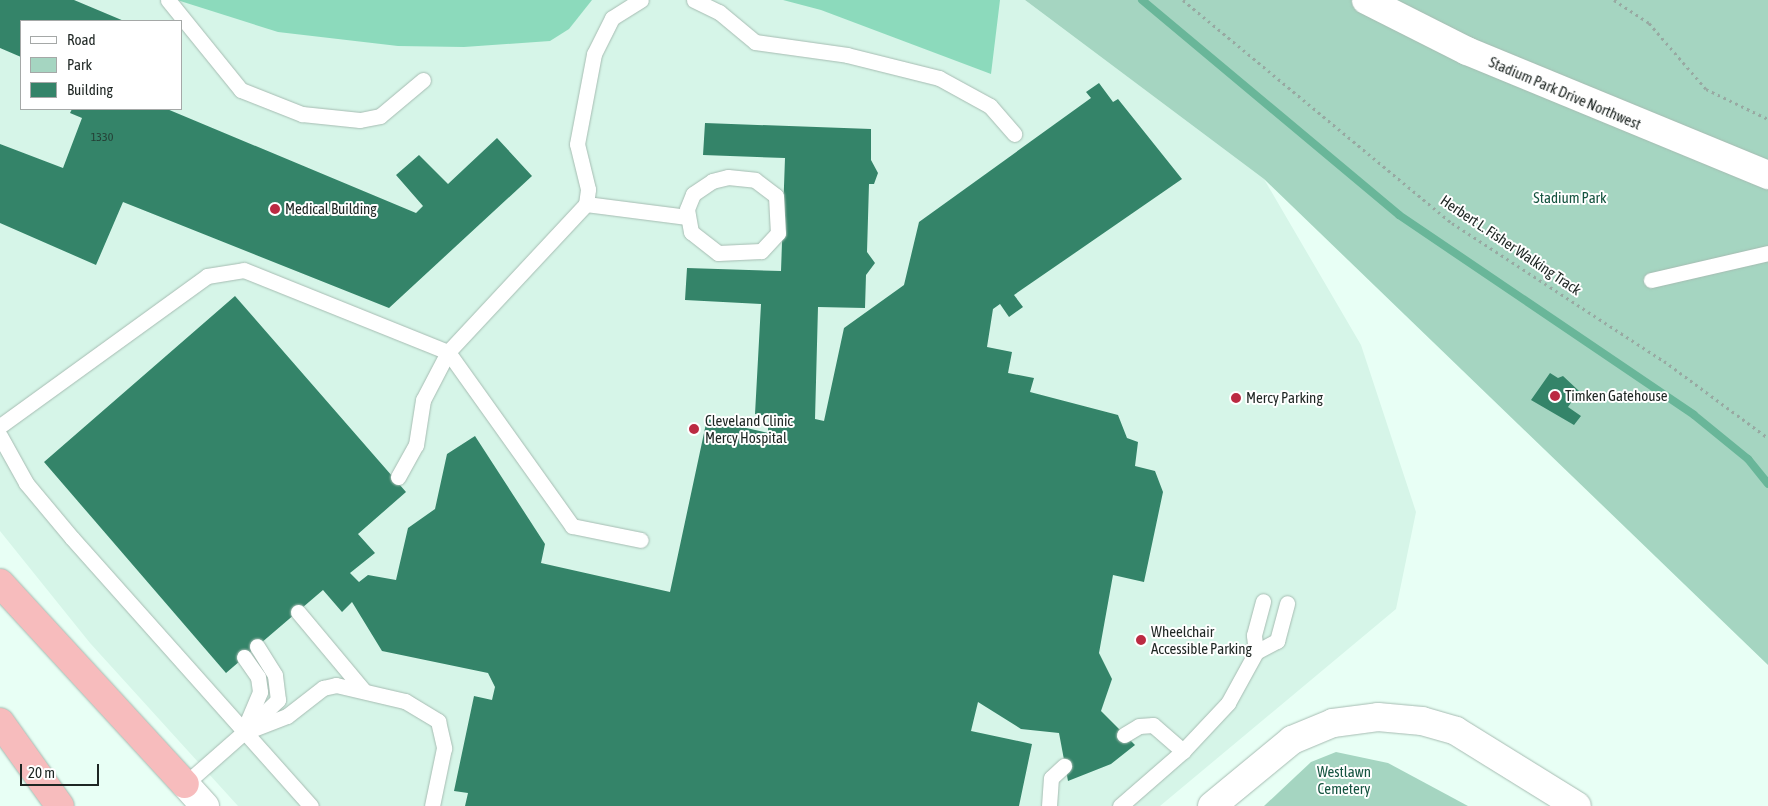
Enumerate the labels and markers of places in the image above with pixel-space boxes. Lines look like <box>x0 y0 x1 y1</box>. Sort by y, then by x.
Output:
place label: Medical Building <box>285 200 377 218</box>
marker: Medical Building <box>269 203 281 215</box>
place label: Timken Gatehouse <box>1565 387 1668 405</box>
place label: Mercy Parking <box>1246 389 1323 407</box>
marker: Timken Gatehouse <box>1549 390 1561 402</box>
marker: Mercy Parking <box>1230 392 1242 404</box>
place label: Cleveland Clinic Mercy Hospital <box>705 411 793 446</box>
marker: Cleveland Clinic Mercy Hospital <box>687 422 701 436</box>
place label: Wheelchair Accessible Parking <box>1151 622 1252 657</box>
marker: Wheelchair Accessible Parking <box>1135 634 1147 646</box>

